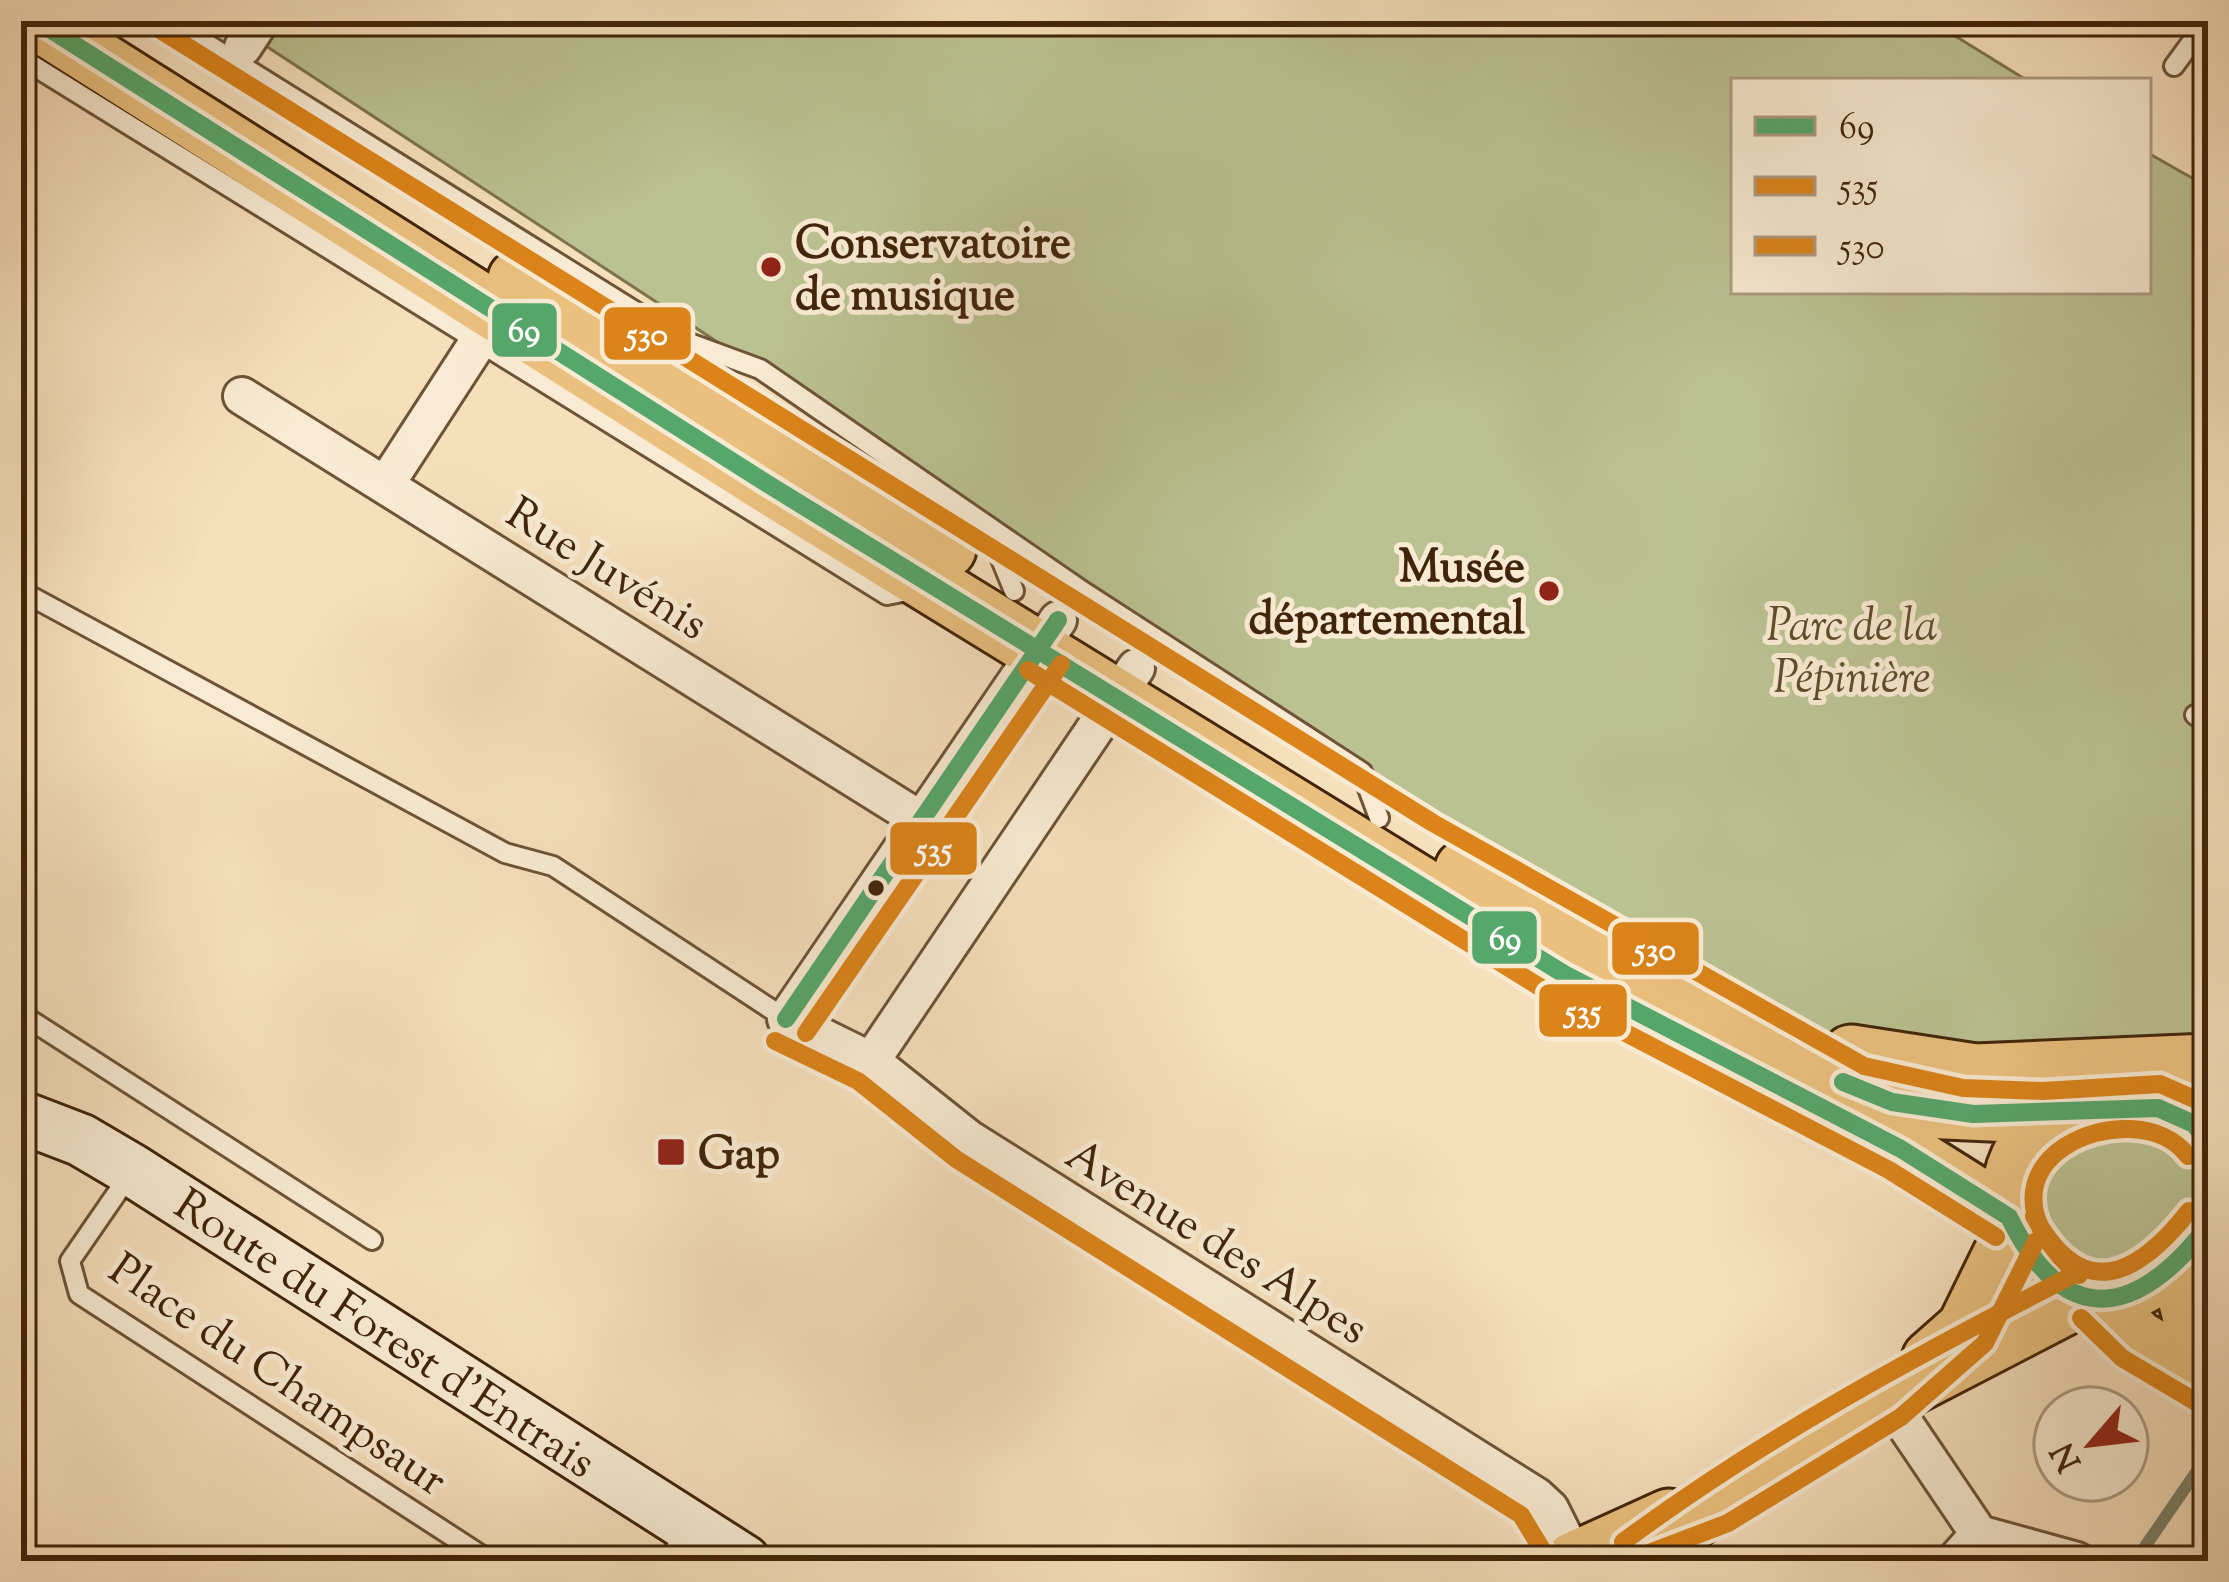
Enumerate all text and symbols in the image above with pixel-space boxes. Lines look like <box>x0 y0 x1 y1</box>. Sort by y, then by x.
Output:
legend <box>1731 78 2151 294</box>
text: 69 <box>1839 103 1874 155</box>
text: 535 <box>1837 163 1878 215</box>
place label: Conservatoire de musique <box>795 214 1071 331</box>
text: 530 <box>1837 223 1885 275</box>
marker: Conservatoire de musique <box>758 254 784 280</box>
line badge: 69 <box>490 301 559 359</box>
line badge: 530 <box>602 305 693 362</box>
text: 69 <box>508 309 540 357</box>
text: 530 <box>623 313 668 361</box>
street label: Rue Juvénis <box>492 484 718 659</box>
place label: Musée départemental <box>1249 538 1525 655</box>
marker: Musée départemental <box>1536 578 1562 604</box>
park label: Parc de la Pépinière <box>1766 596 1938 713</box>
line badge: 535 <box>888 820 979 877</box>
text: 535 <box>913 828 953 876</box>
unlabelled marker <box>865 877 887 899</box>
line badge: 69 <box>1470 909 1539 966</box>
text: 69 <box>1489 917 1521 965</box>
line badge: 530 <box>1610 920 1701 977</box>
text: 530 <box>1631 928 1676 976</box>
line badge: 535 <box>1537 982 1629 1039</box>
text: 535 <box>1562 990 1602 1038</box>
place label: Gap <box>698 1125 780 1190</box>
street label: Avenue des Alpes <box>1051 1126 1379 1364</box>
marker: Gap <box>655 1136 687 1168</box>
street label: Route du Forest d'Entrais <box>159 1176 607 1498</box>
street label: Place du Champsaur <box>94 1240 458 1515</box>
north arrow <box>2031 1384 2151 1504</box>
text: N <box>2041 1433 2095 1479</box>

